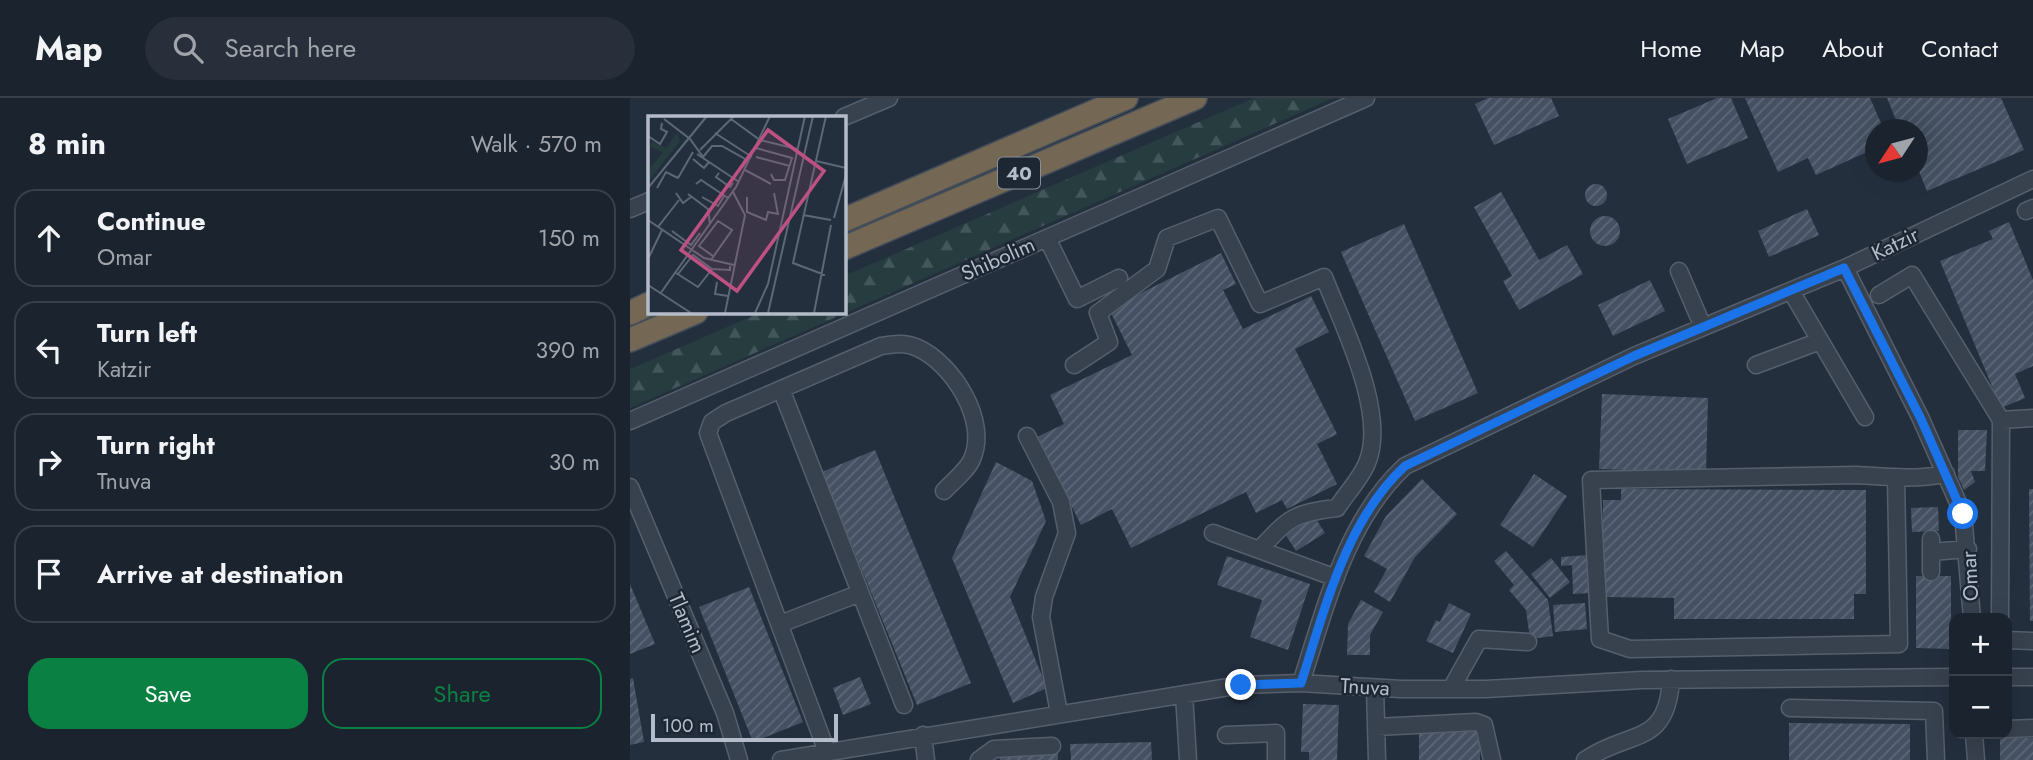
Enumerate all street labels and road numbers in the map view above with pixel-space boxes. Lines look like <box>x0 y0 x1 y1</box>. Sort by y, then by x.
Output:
road number: 40 <box>998 158 1040 188</box>
street label: Katzir <box>1866 219 1924 268</box>
street label: Shibolim <box>956 229 1040 289</box>
street label: Omar <box>1954 549 1986 602</box>
street label: Tlamim <box>661 588 713 658</box>
street label: Tnuva <box>1340 671 1390 703</box>

